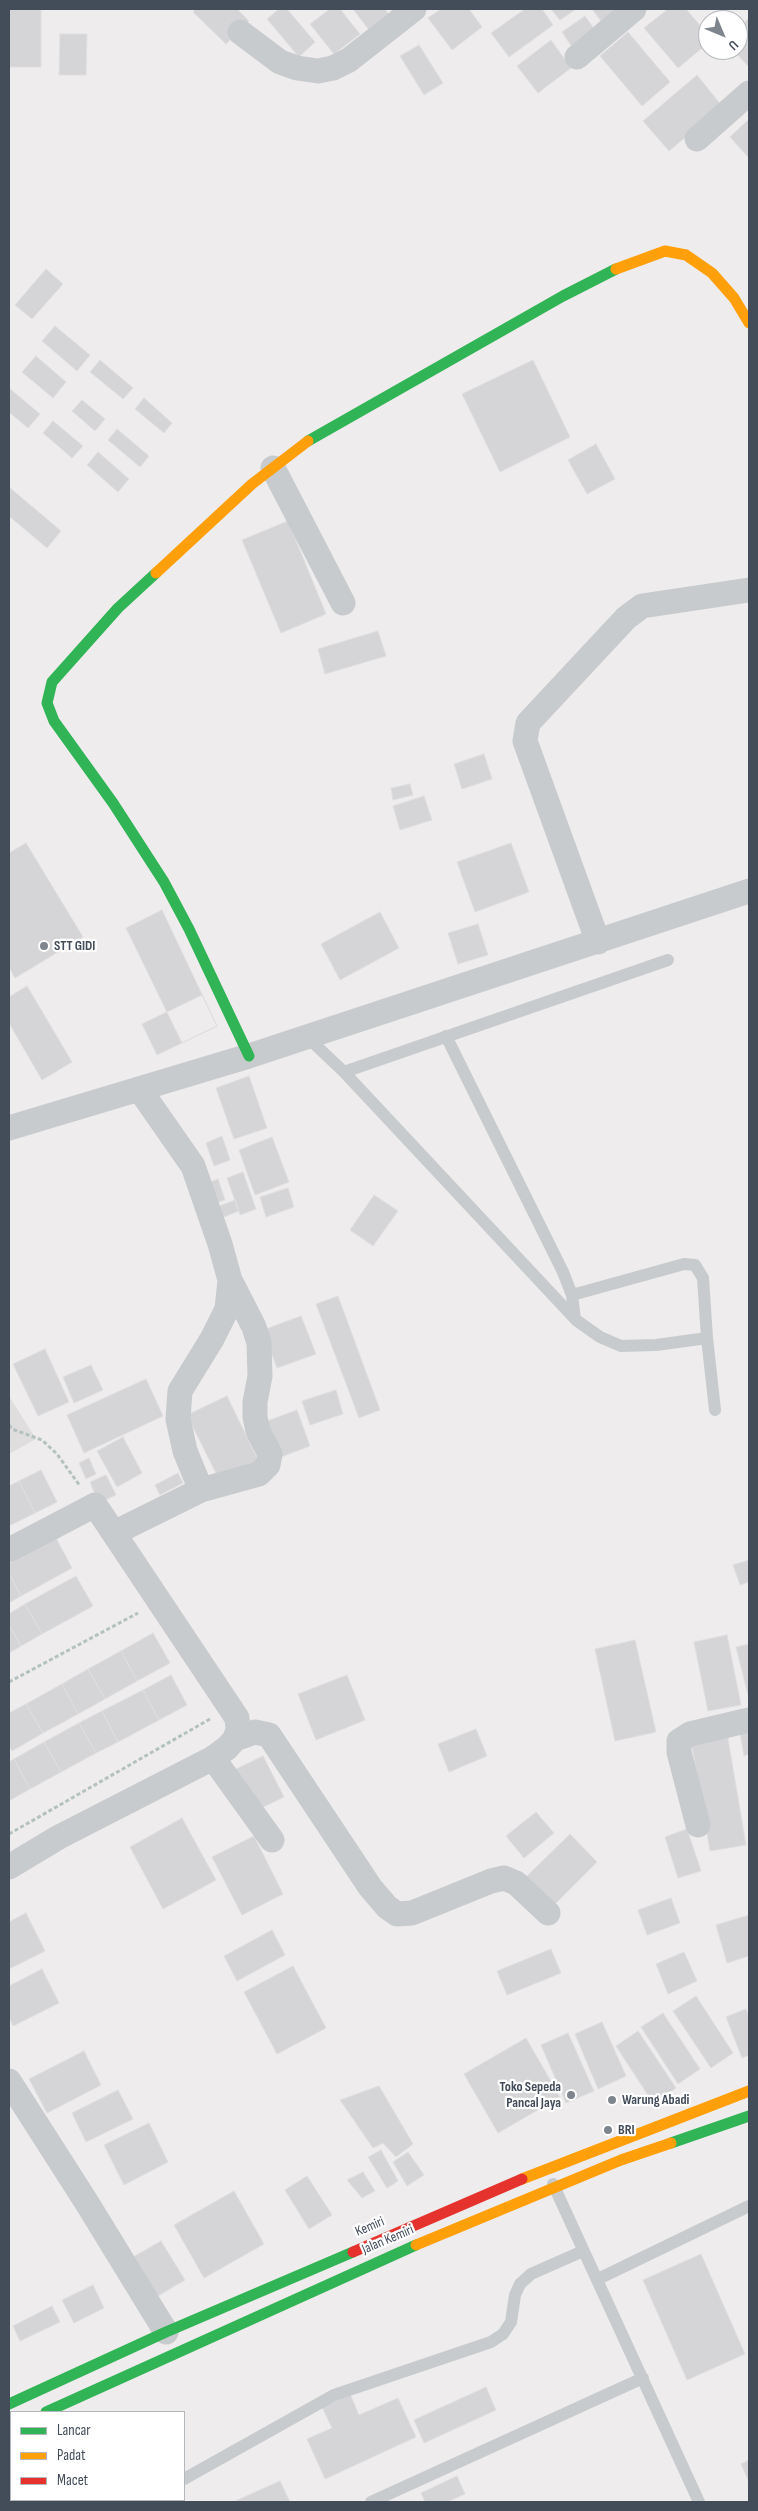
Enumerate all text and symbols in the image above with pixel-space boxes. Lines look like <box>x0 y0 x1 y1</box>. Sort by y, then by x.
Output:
north arrow <box>698 10 748 60</box>
text: U <box>725 37 742 54</box>
place label: STT GIDI <box>54 938 95 954</box>
marker: STT GIDI <box>38 940 50 952</box>
place label: Toko Sepeda Pancal Jaya <box>500 2079 561 2112</box>
marker: Toko Sepeda Pancal Jaya <box>565 2089 577 2101</box>
place label: Warung Abadi <box>622 2092 689 2108</box>
marker: Warung Abadi <box>606 2094 618 2106</box>
place label: BRI <box>618 2122 635 2138</box>
marker: BRI <box>602 2124 614 2136</box>
street label: Kemiri <box>353 2213 387 2241</box>
street label: Jalan Kemiri <box>360 2222 416 2258</box>
legend <box>10 2411 185 2501</box>
text: Lancar <box>57 2421 91 2440</box>
text: Padat <box>57 2446 86 2465</box>
text: Macet <box>57 2471 88 2490</box>

